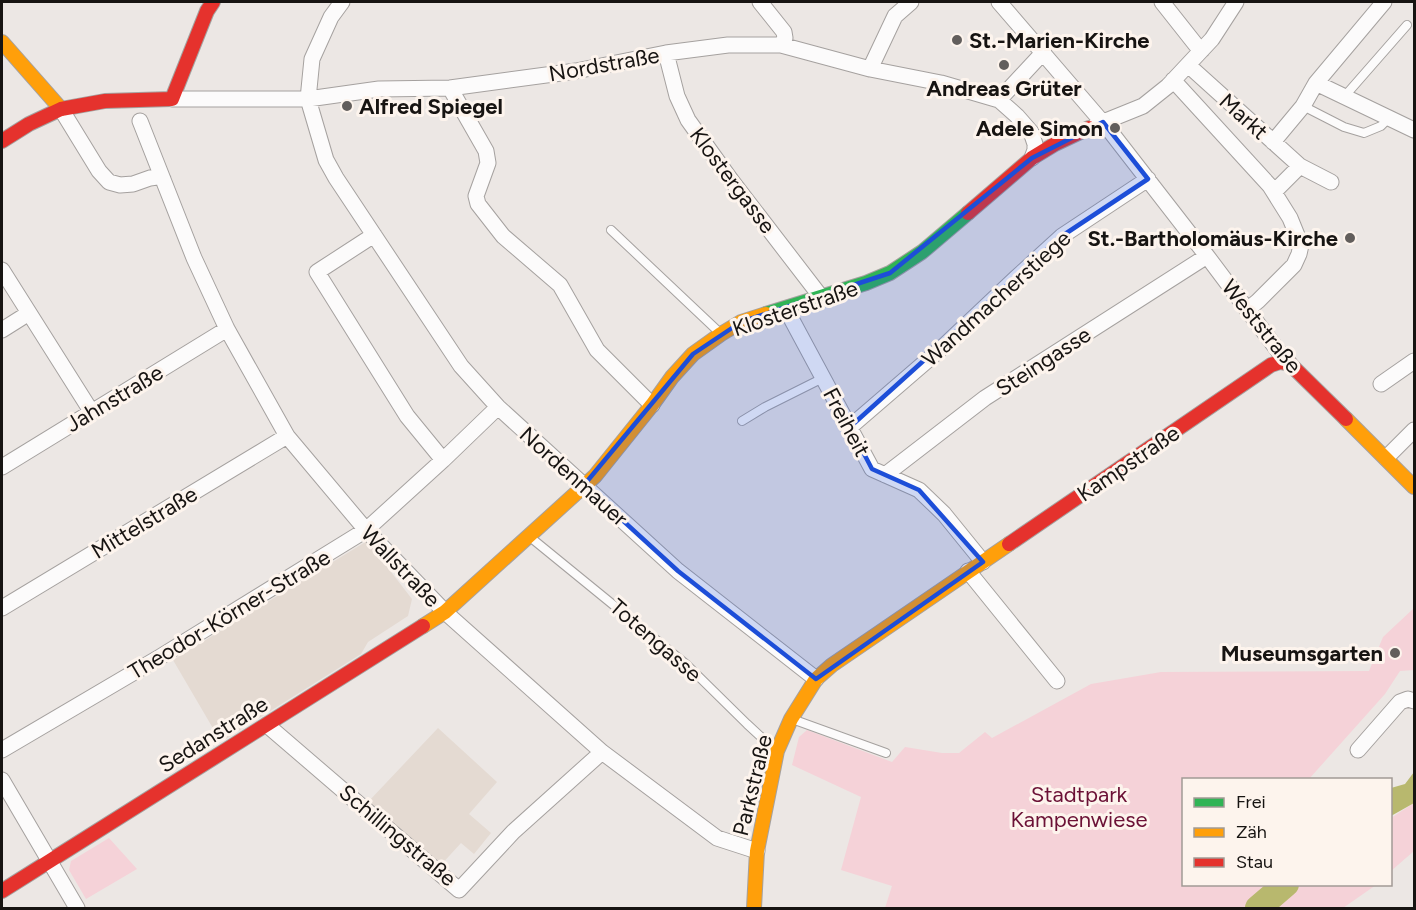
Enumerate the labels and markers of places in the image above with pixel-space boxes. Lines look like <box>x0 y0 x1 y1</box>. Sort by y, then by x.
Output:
place label: St.-Marien-Kirche <box>969 27 1149 54</box>
marker: St.-Marien-Kirche <box>950 33 964 47</box>
marker: Andreas Grüter <box>997 58 1011 72</box>
place label: Andreas Grüter <box>926 75 1082 102</box>
place label: Alfred Spiegel <box>359 93 503 120</box>
marker: Alfred Spiegel <box>340 99 354 113</box>
place label: Adele Simon <box>976 115 1103 142</box>
marker: Adele Simon <box>1108 121 1122 135</box>
place label: St.-Bartholomäus-Kirche <box>1087 225 1338 252</box>
marker: St.-Bartholomäus-Kirche <box>1343 231 1357 245</box>
place label: Museumsgarten <box>1221 640 1383 667</box>
marker: Museumsgarten <box>1388 646 1402 660</box>

